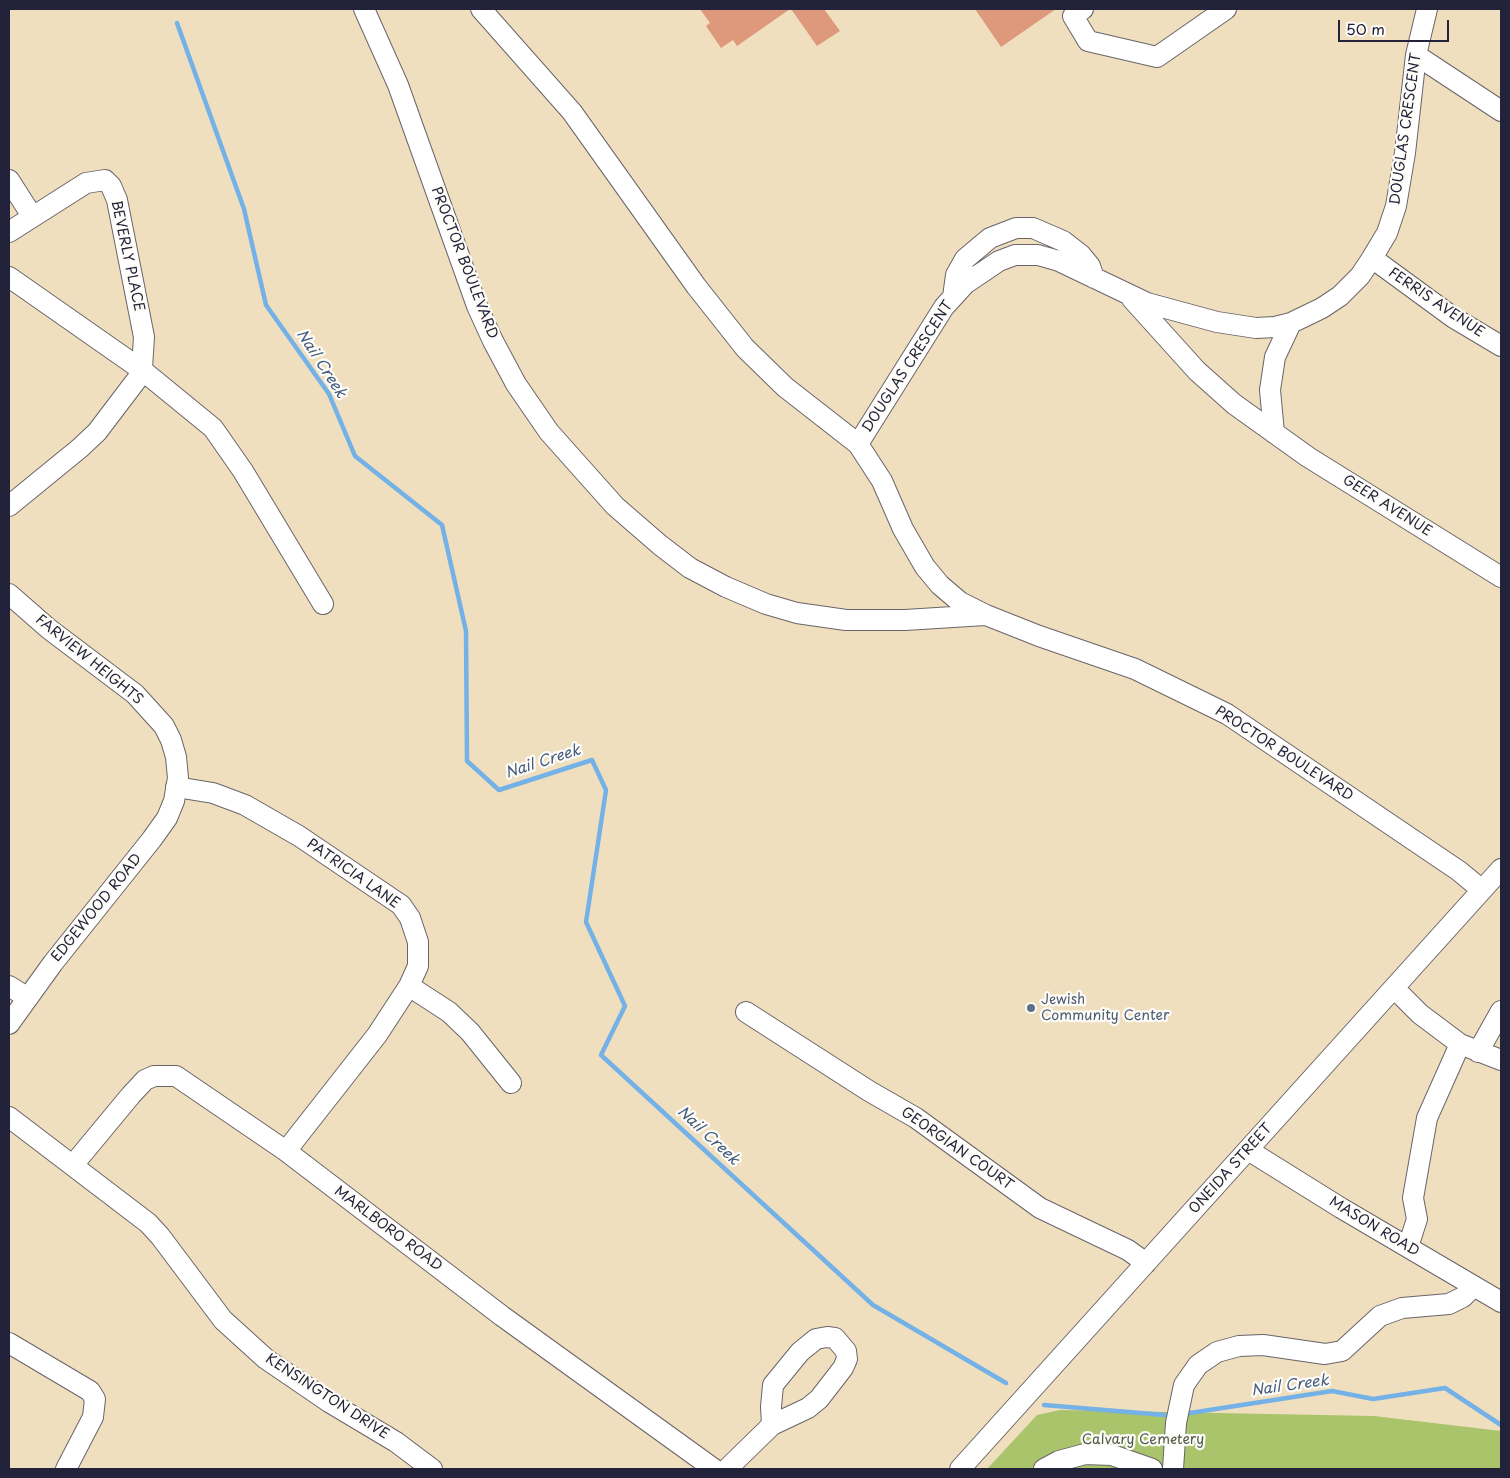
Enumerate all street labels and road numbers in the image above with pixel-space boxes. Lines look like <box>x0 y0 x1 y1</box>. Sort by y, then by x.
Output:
street label: DOUGLAS CRESCENT <box>1387 52 1425 206</box>
street label: PROCTOR BOULEVARD <box>427 185 501 341</box>
street label: BEVERLY PLACE <box>107 199 147 313</box>
street label: FERRIS AVENUE <box>1385 265 1487 341</box>
street label: DOUGLAS CRESCENT <box>859 298 957 436</box>
street label: GEER AVENUE <box>1339 472 1435 540</box>
street label: FARVIEW HEIGHTS <box>32 612 146 708</box>
street label: PROCTOR BOULEVARD <box>1212 703 1356 805</box>
street label: PATRICIA LANE <box>303 836 403 912</box>
street label: EDGEWOOD ROAD <box>48 851 146 965</box>
street label: GEORGIAN COURT <box>898 1104 1016 1194</box>
street label: ONEIDA STREET <box>1186 1120 1276 1218</box>
street label: MARLBORO ROAD <box>331 1183 445 1275</box>
street label: MASON ROAD <box>1326 1194 1422 1260</box>
street label: KENSINGTON DRIVE <box>262 1351 392 1443</box>

